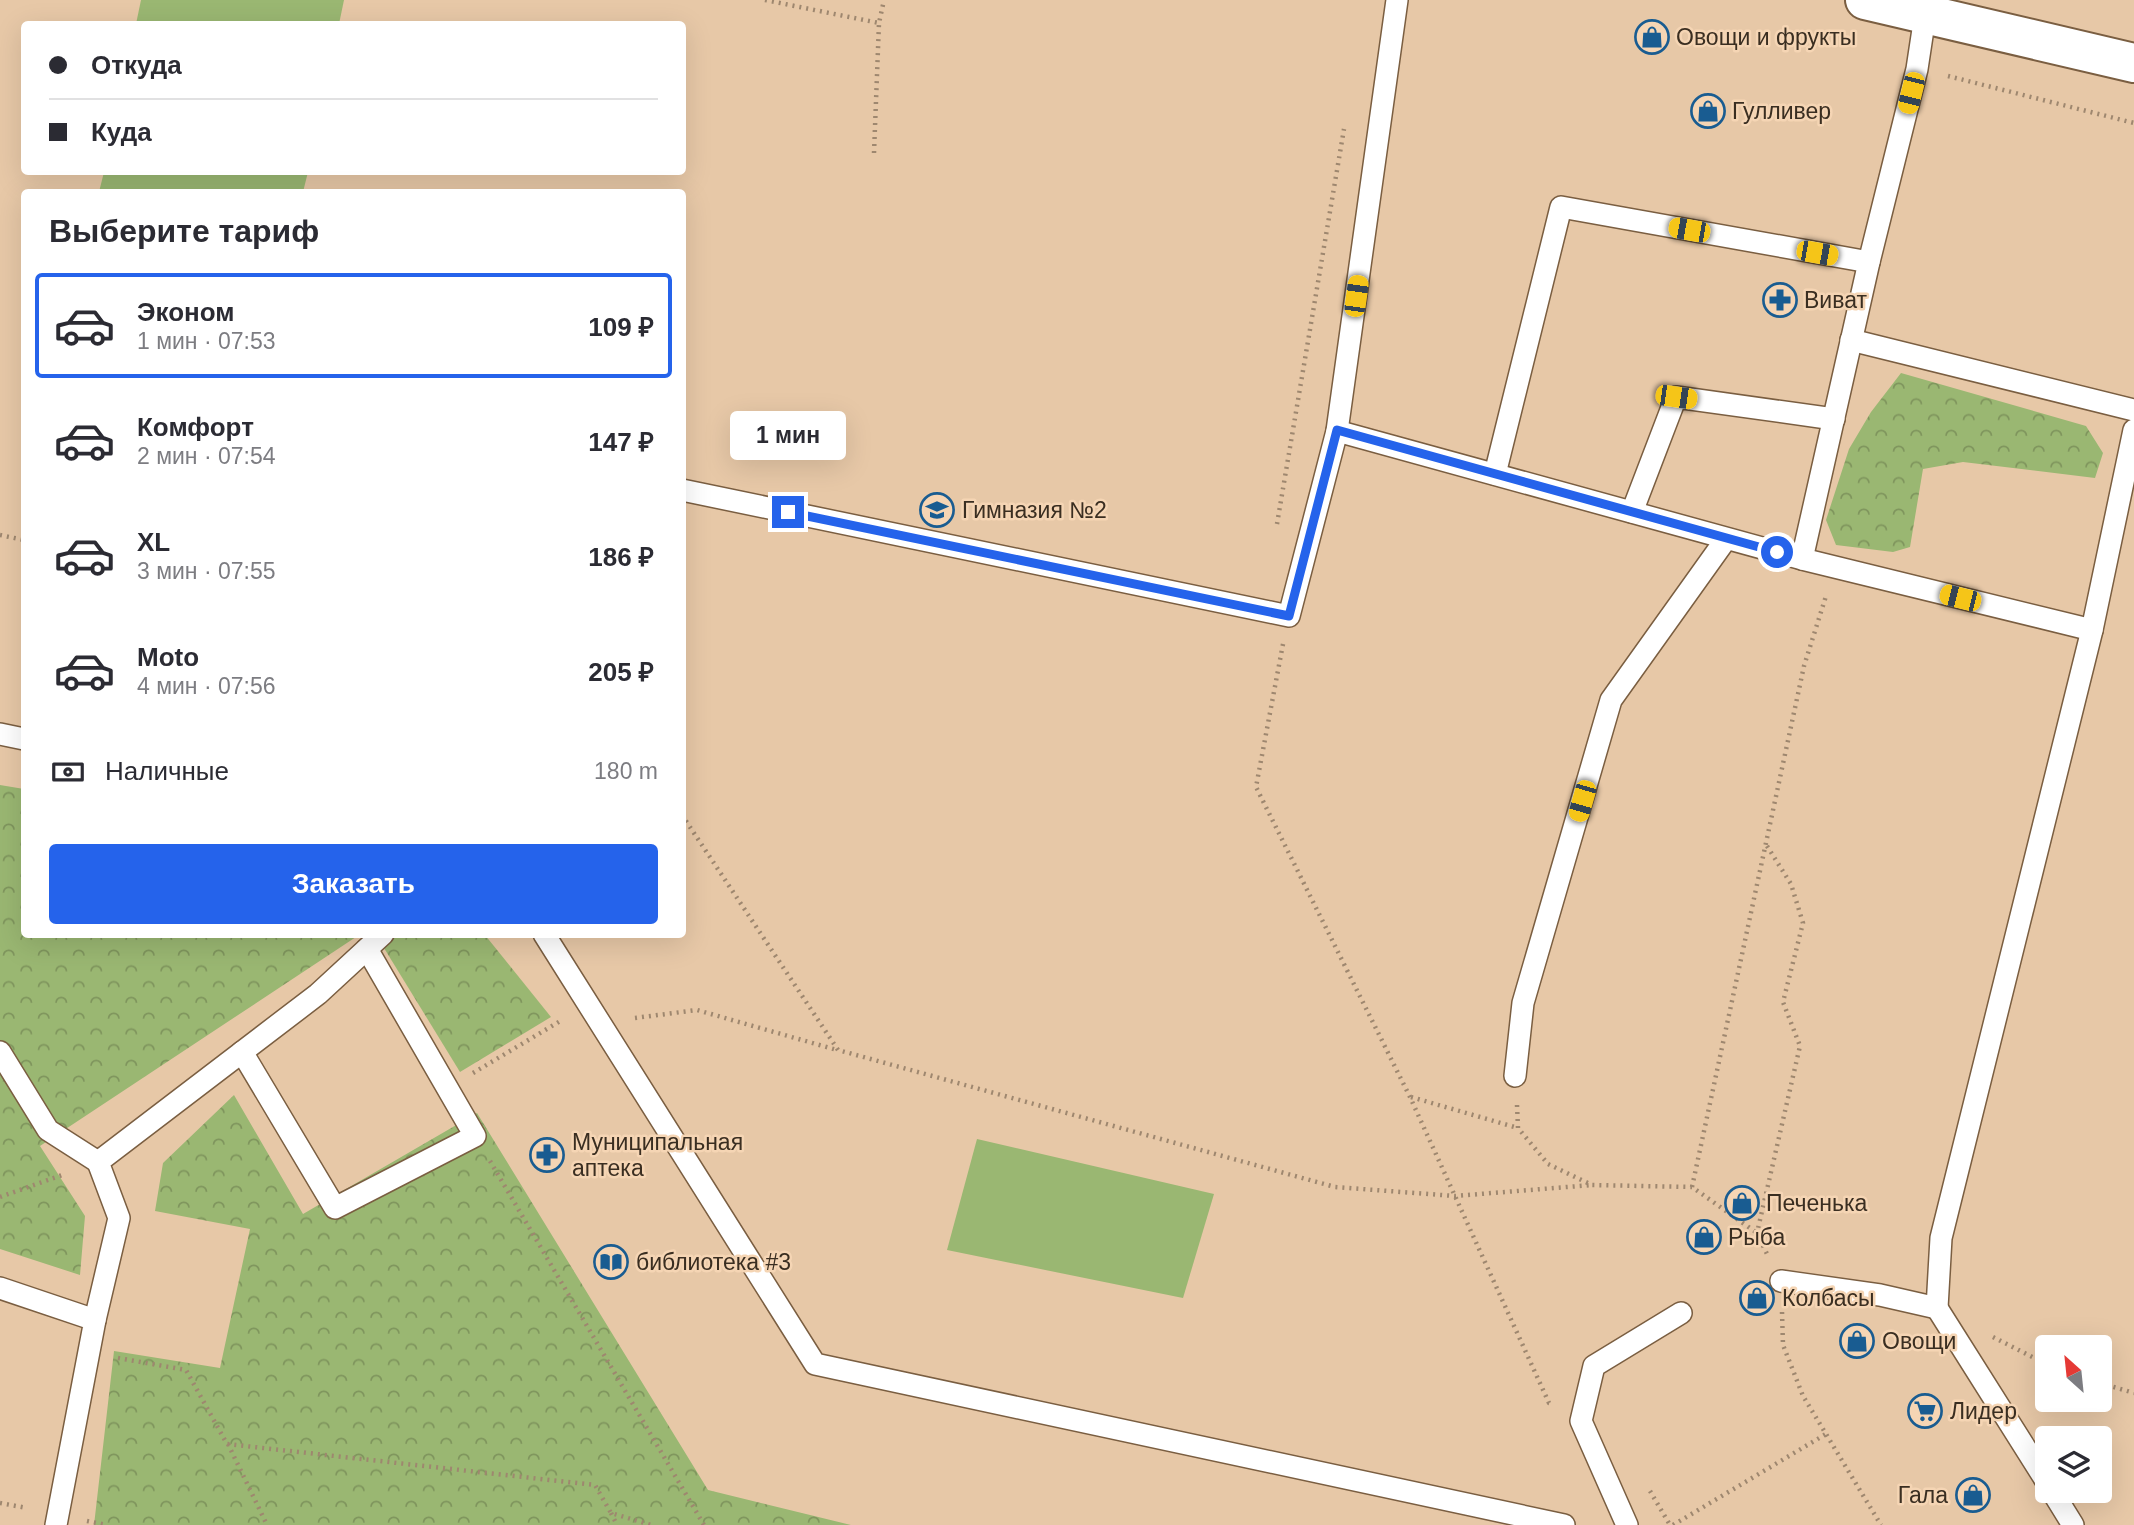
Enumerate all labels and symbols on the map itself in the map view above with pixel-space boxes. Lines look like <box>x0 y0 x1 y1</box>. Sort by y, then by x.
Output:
shop icon: Овощи и фрукты <box>1633 18 1671 56</box>
place label: Овощи и фрукты <box>1676 24 1856 50</box>
car <box>1896 70 1927 116</box>
shop icon: Гулливер <box>1689 92 1727 130</box>
place label: Гулливер <box>1732 98 1831 124</box>
car <box>1667 216 1712 244</box>
car <box>1795 239 1840 267</box>
car <box>1343 274 1370 318</box>
pharmacy icon: Виват <box>1761 281 1799 319</box>
place label: Виват <box>1804 287 1867 313</box>
car <box>1654 384 1699 410</box>
callout: 1 мин <box>730 410 846 460</box>
school or university icon: Гимназия №2 <box>918 491 956 529</box>
route end <box>772 496 804 528</box>
place label: Гимназия №2 <box>962 497 1107 523</box>
route start <box>1761 536 1793 568</box>
car <box>1938 583 1983 613</box>
car <box>1567 778 1598 824</box>
place label: Муниципальная аптека <box>572 1129 743 1181</box>
pharmacy icon: Муниципальная аптека <box>528 1136 566 1174</box>
shop icon: Печенька <box>1723 1184 1761 1222</box>
place label: Печенька <box>1766 1190 1868 1216</box>
shop icon: Рыба <box>1685 1218 1723 1256</box>
place label: Рыба <box>1728 1224 1786 1250</box>
library icon: библиотека #3 <box>592 1243 630 1281</box>
place label: библиотека #3 <box>636 1249 791 1275</box>
shop icon: Колбасы <box>1738 1279 1776 1317</box>
place label: Колбасы <box>1782 1285 1875 1311</box>
shop icon: Овощи <box>1838 1322 1876 1360</box>
place label: Овощи <box>1882 1328 1956 1354</box>
north arrow <box>2035 1335 2112 1412</box>
supermarket icon: Лидер <box>1906 1392 1944 1430</box>
place label: Лидер <box>1950 1398 2017 1424</box>
shop icon: Гала <box>1954 1476 1992 1514</box>
place label: Гала <box>1898 1482 1948 1508</box>

